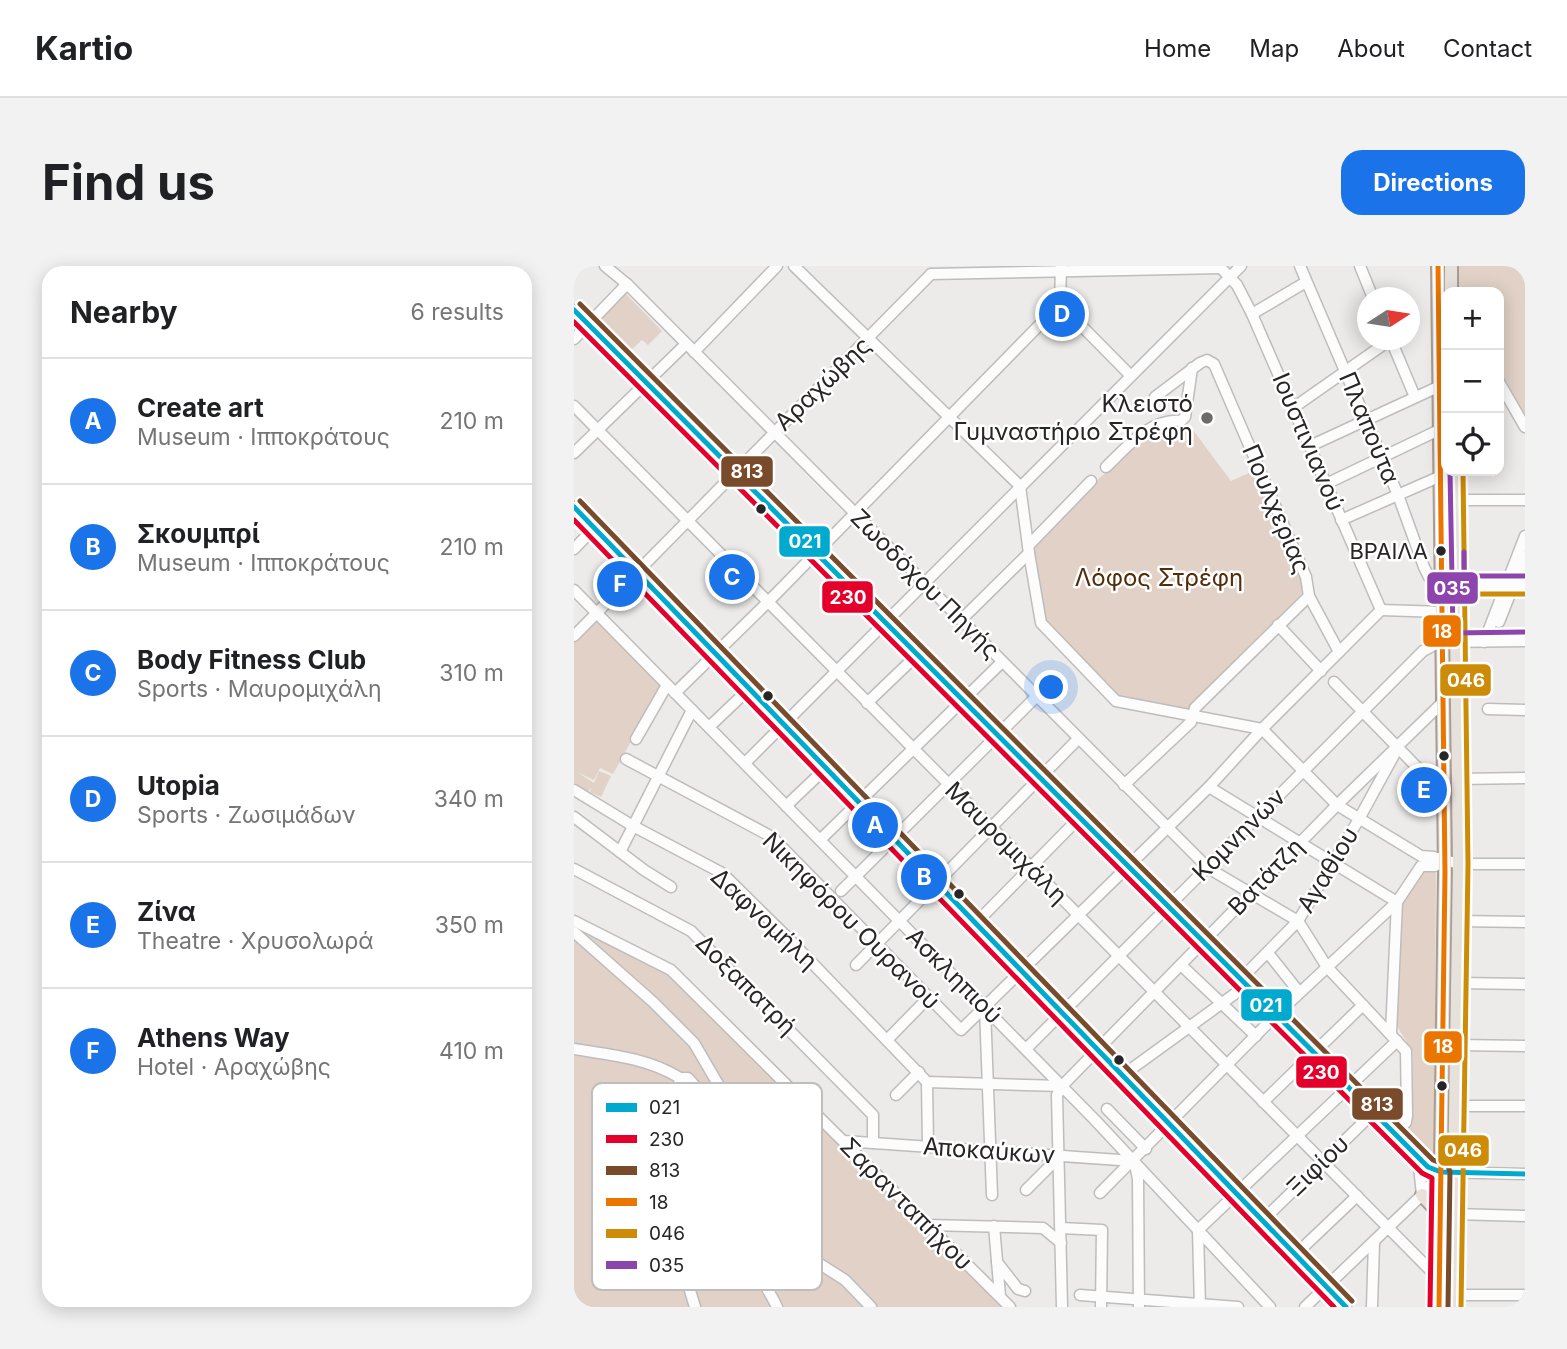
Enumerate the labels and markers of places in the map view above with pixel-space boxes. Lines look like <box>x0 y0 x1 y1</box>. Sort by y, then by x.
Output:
pin: D <box>1039 288 1085 340</box>
place label: Κλειστό Γυμναστήριο Στρέφη <box>954 389 1193 446</box>
marker: Κλειστό Γυμναστήριο Στρέφη <box>1199 410 1215 426</box>
unlabelled marker <box>754 502 768 516</box>
place label: ΒΡΑΙΛΑ <box>1349 538 1428 564</box>
marker: ΒΡΑΙΛΑ <box>1434 544 1448 558</box>
pin: C <box>709 551 755 603</box>
pin: F <box>597 558 643 610</box>
unlabelled marker <box>761 689 775 703</box>
unlabelled marker <box>1437 749 1451 763</box>
pin: E <box>1401 764 1447 816</box>
pin: A <box>852 799 898 851</box>
pin: B <box>901 851 947 903</box>
unlabelled marker <box>952 887 966 901</box>
unlabelled marker <box>1112 1053 1126 1067</box>
unlabelled marker <box>1435 1079 1449 1093</box>

